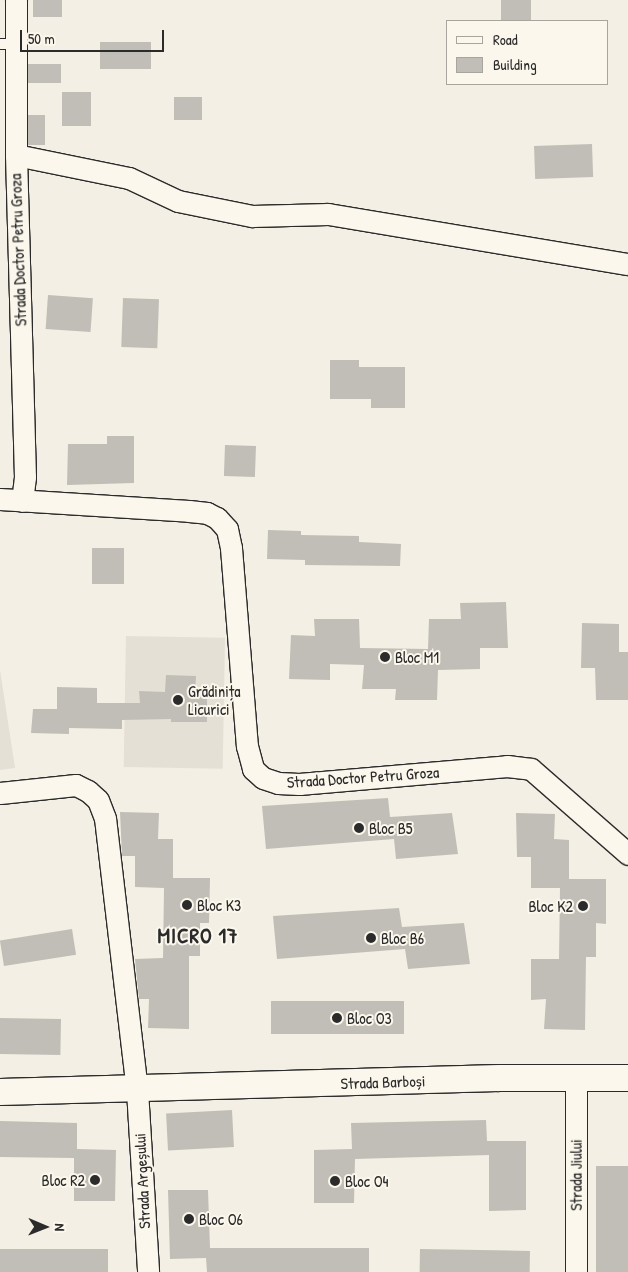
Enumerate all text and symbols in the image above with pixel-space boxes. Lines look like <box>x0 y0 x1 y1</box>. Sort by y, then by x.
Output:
scale bar <box>22 20 166 52</box>
legend <box>446 20 608 85</box>
text: 50 m <box>28 28 55 49</box>
text: Road <box>493 29 518 50</box>
text: Building <box>493 54 537 75</box>
street label: Strada Doctor Petru Groza <box>6 173 30 327</box>
place label: Bloc M1 <box>395 647 439 667</box>
marker: Bloc M1 <box>379 651 391 663</box>
place label: Grădinița Licurici <box>188 681 241 719</box>
marker: Grădinița Licurici <box>172 694 184 706</box>
street label: Strada Doctor Petru Groza <box>286 762 440 792</box>
place label: Bloc B5 <box>369 818 413 838</box>
marker: Bloc B5 <box>353 822 365 834</box>
place label: Bloc K3 <box>197 895 241 915</box>
place label: Bloc K2 <box>528 896 573 916</box>
marker: Bloc K3 <box>181 899 193 911</box>
marker: Bloc K2 <box>577 900 589 912</box>
district label: MICRO 17 <box>157 923 239 949</box>
place label: Bloc B6 <box>381 928 424 948</box>
marker: Bloc B6 <box>365 932 377 944</box>
place label: Bloc O3 <box>347 1008 392 1028</box>
marker: Bloc O3 <box>331 1012 343 1024</box>
street label: Strada Barboși <box>340 1071 426 1093</box>
street label: Strada Argeșului <box>130 1133 154 1229</box>
street label: Strada Jiului <box>566 1139 586 1211</box>
place label: Bloc R2 <box>42 1170 85 1190</box>
place label: Bloc O4 <box>345 1171 389 1191</box>
marker: Bloc R2 <box>89 1174 101 1186</box>
marker: Bloc O4 <box>329 1175 341 1187</box>
north arrow <box>20 1202 70 1252</box>
place label: Bloc O6 <box>199 1209 243 1229</box>
marker: Bloc O6 <box>183 1213 195 1225</box>
text: N <box>51 1223 70 1231</box>

